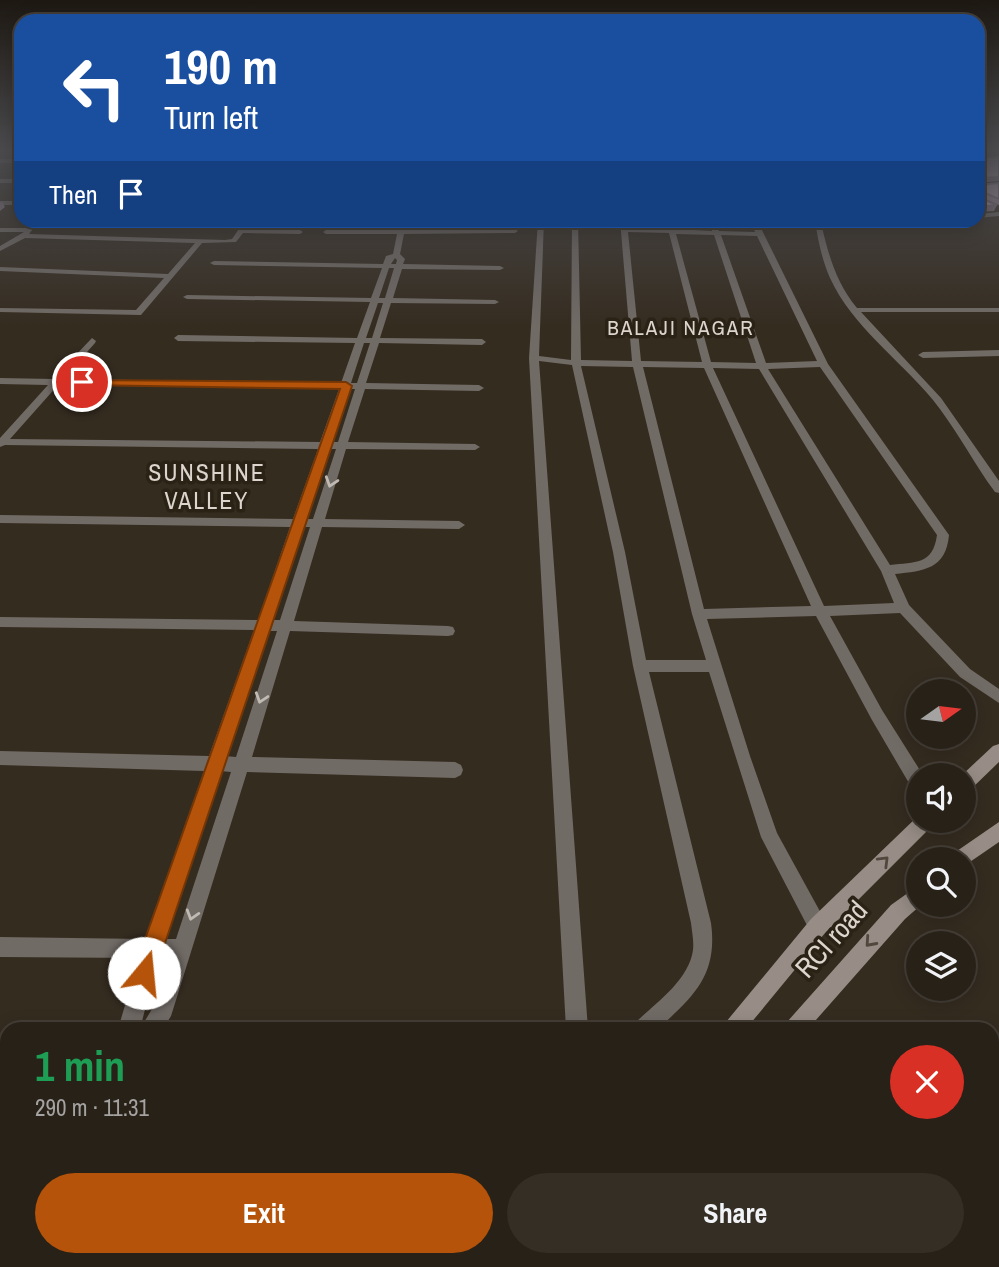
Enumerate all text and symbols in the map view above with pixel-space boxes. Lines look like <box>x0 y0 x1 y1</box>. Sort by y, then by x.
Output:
text: 190 m <box>164 33 278 99</box>
icon: left <box>49 42 140 133</box>
text: Turn left <box>164 96 258 139</box>
icon: arrive <box>112 175 150 213</box>
text: Then <box>49 177 98 212</box>
district label: BALAJI NAGAR <box>607 313 755 342</box>
pin <box>52 352 112 412</box>
icon: arrive <box>63 363 101 401</box>
district label: SUNSHINE VALLEY <box>148 456 266 516</box>
one-way arrow <box>325 475 339 487</box>
north arrow <box>906 679 976 749</box>
map controls <box>906 679 976 1001</box>
one-way arrow <box>255 692 269 704</box>
button: sound <box>906 763 976 833</box>
button: search <box>906 847 976 917</box>
one-way arrow <box>876 856 889 869</box>
street label: RCI road <box>786 892 876 986</box>
one-way arrow <box>186 909 201 921</box>
button: layers <box>906 931 976 1001</box>
one-way arrow <box>866 934 879 947</box>
position arrow <box>107 936 181 1010</box>
text: 1 min <box>35 1038 125 1094</box>
button: close <box>890 1045 964 1119</box>
text: 290 m · 11:31 <box>35 1092 149 1123</box>
button: Exit <box>35 1173 493 1253</box>
button: Share <box>507 1173 964 1253</box>

